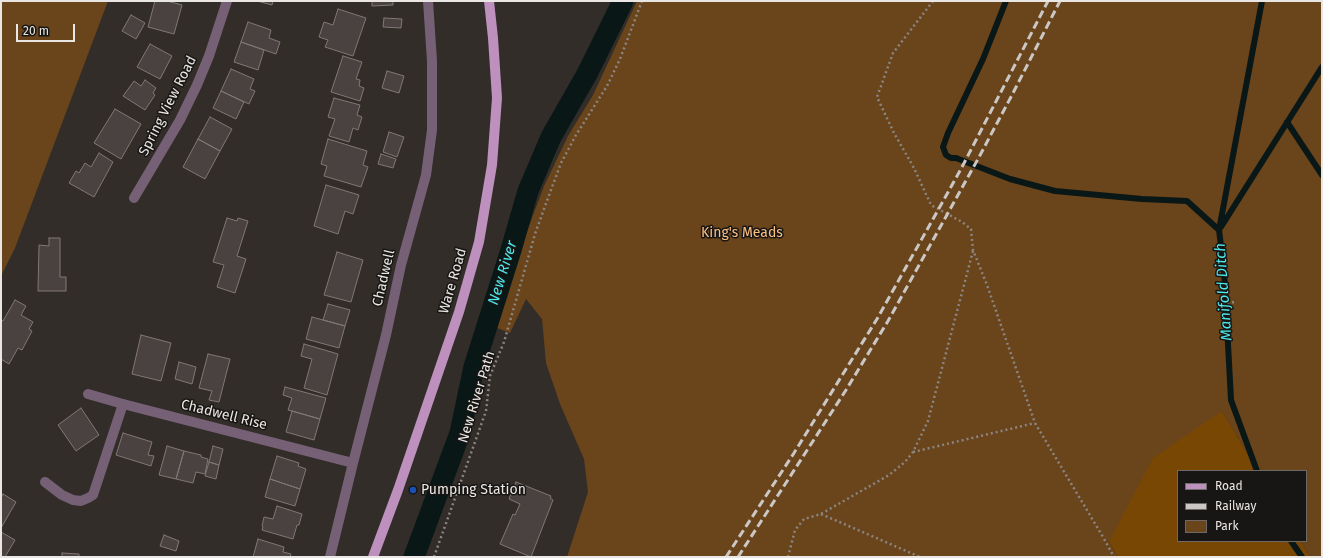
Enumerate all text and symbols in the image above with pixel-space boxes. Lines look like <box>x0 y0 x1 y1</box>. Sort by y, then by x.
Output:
scale bar <box>18 16 77 42</box>
text: 20 m <box>23 24 49 38</box>
street label: Spring View Road <box>136 53 200 159</box>
park label: King's Meads <box>701 225 783 241</box>
water label: New River <box>485 239 521 307</box>
water label: Manifold Ditch <box>1212 243 1236 341</box>
street label: Ware Road <box>436 246 470 316</box>
street label: Chadwell <box>369 248 399 308</box>
street label: New River Path <box>455 349 499 445</box>
street label: Chadwell Rise <box>179 396 269 434</box>
legend <box>1177 470 1307 542</box>
text: Road <box>1215 479 1243 493</box>
place label: Pumping Station <box>421 482 526 498</box>
marker: Pumping Station <box>408 485 418 495</box>
text: Railway <box>1215 499 1256 513</box>
text: Park <box>1215 519 1239 533</box>

